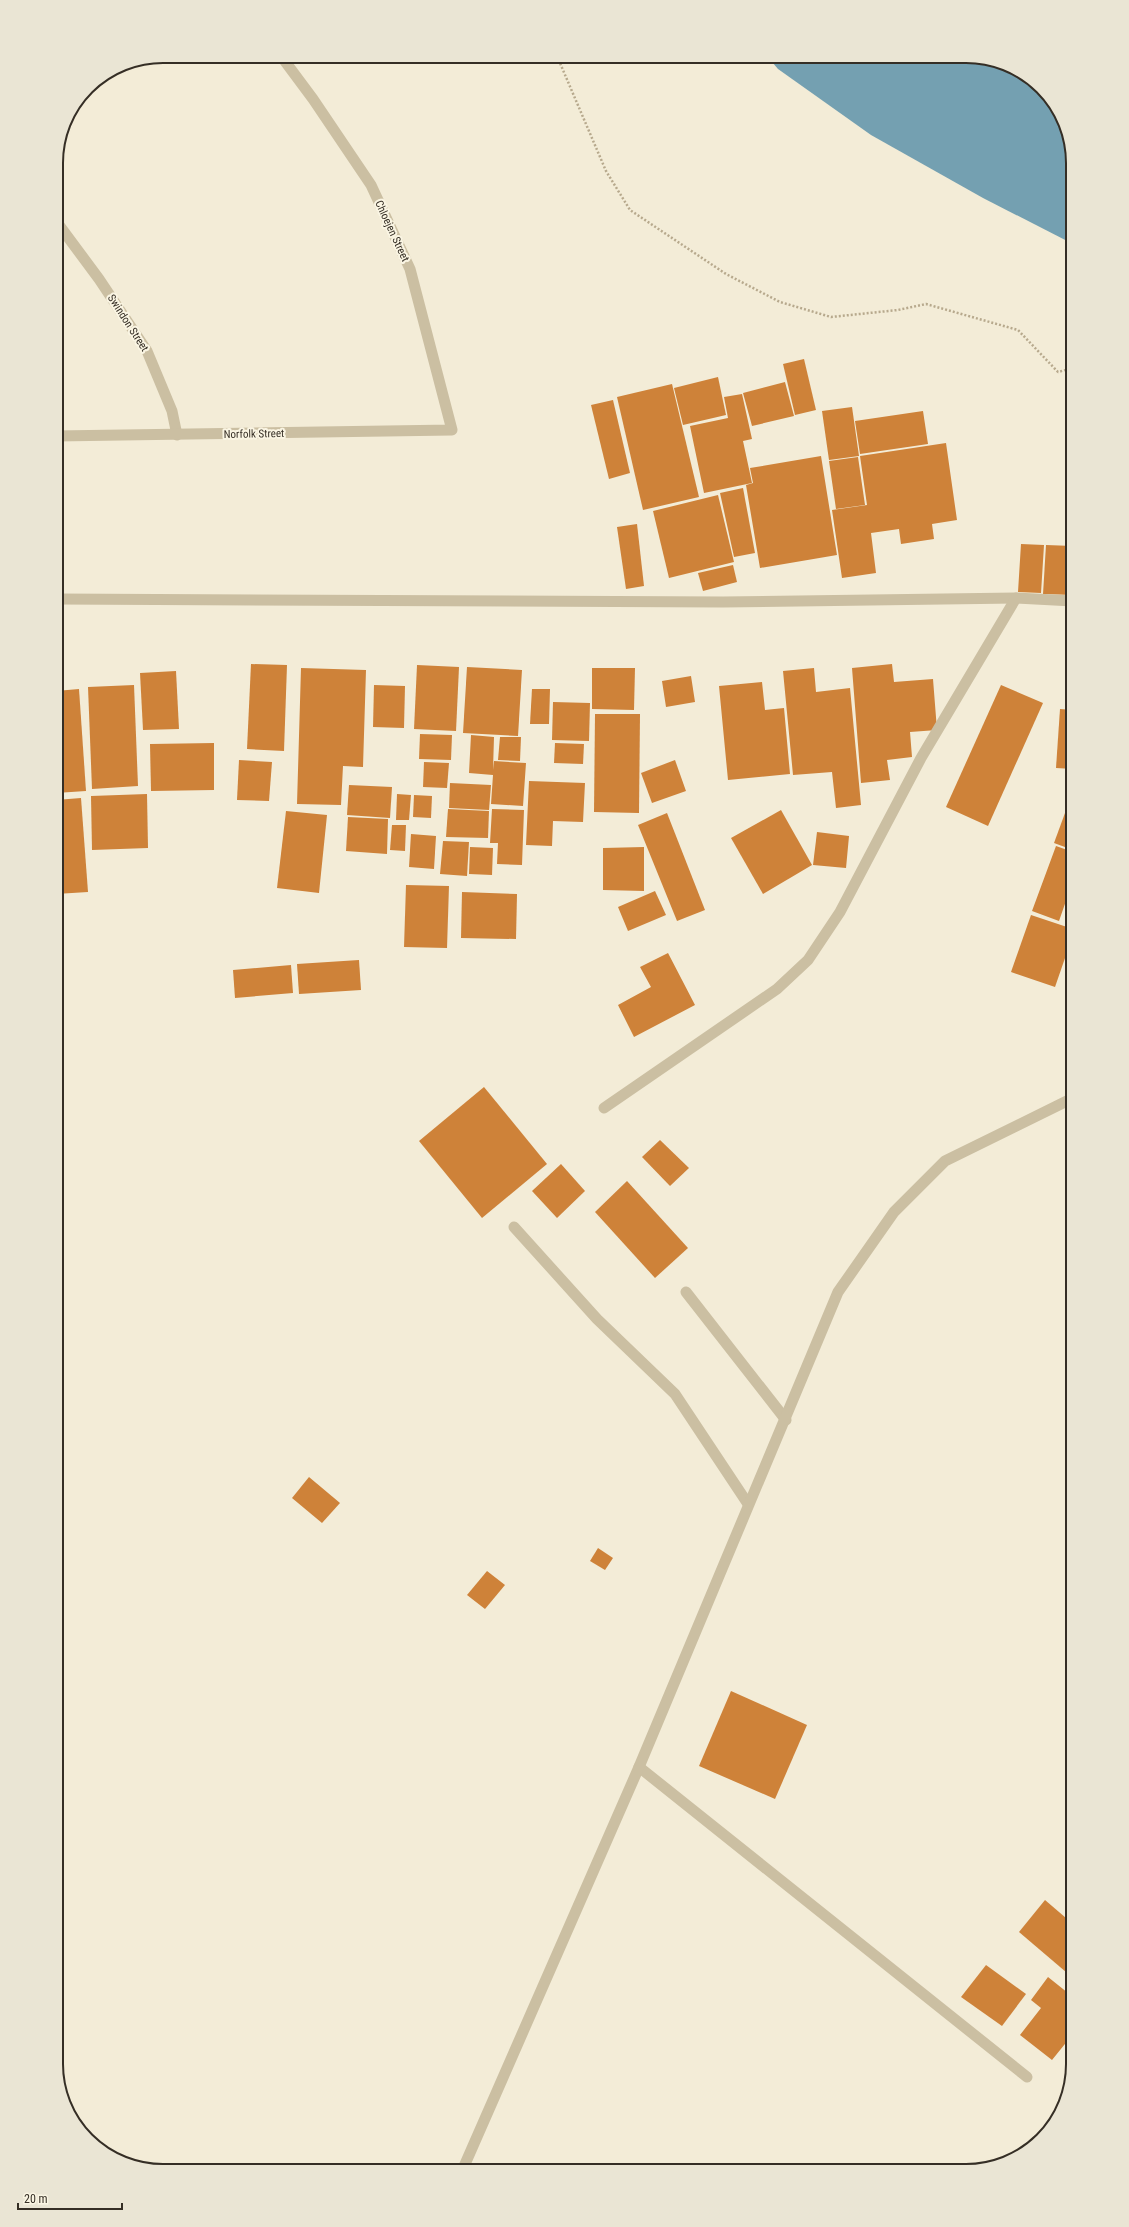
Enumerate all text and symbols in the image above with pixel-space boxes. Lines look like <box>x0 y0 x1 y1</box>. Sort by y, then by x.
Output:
street label: Chloejen Street <box>372 198 412 264</box>
street label: Swindon Street <box>105 292 151 354</box>
street label: Norfolk Street <box>224 427 284 441</box>
scale bar <box>18 2185 122 2211</box>
text: 20 m <box>24 2192 48 2206</box>

